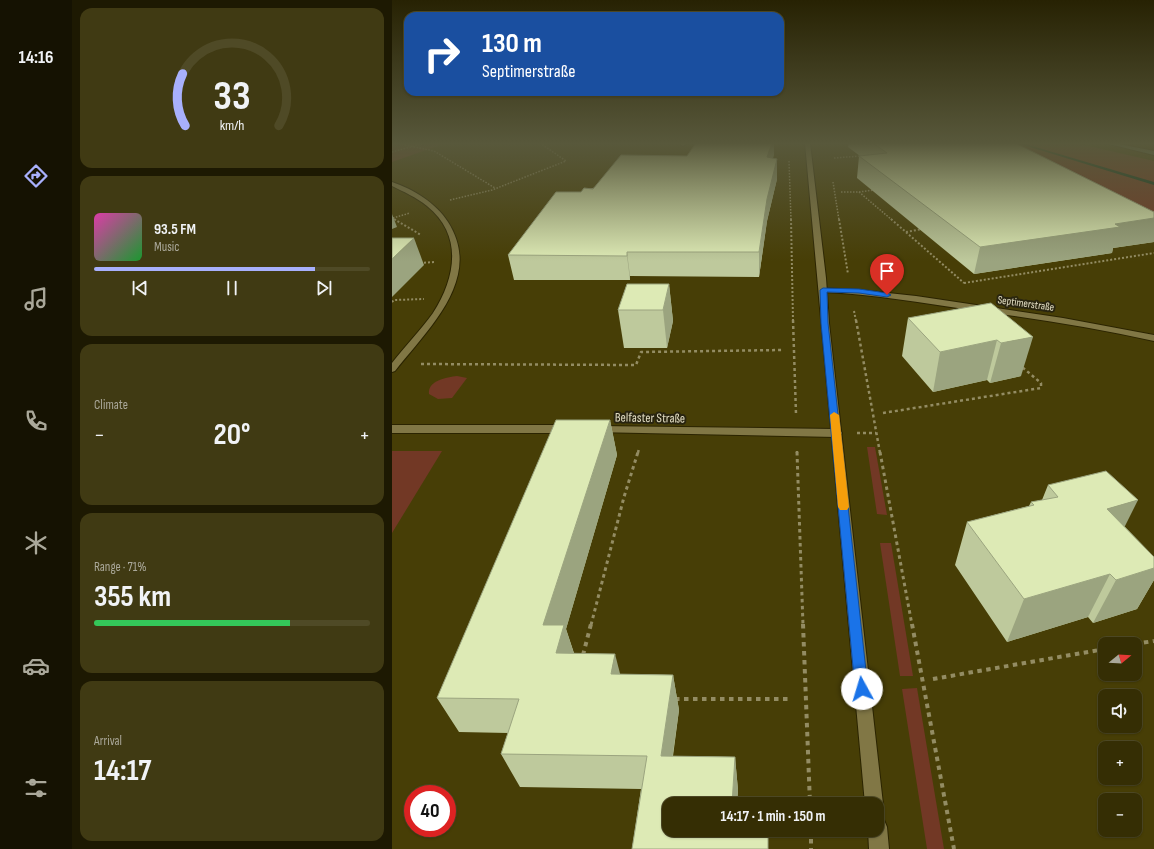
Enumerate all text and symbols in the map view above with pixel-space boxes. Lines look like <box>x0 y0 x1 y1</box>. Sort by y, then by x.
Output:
text: 130 m <box>482 27 542 60</box>
icon: right <box>416 28 468 80</box>
text: 14:16 <box>18 47 54 68</box>
text: Septimerstraße <box>482 61 575 82</box>
text: 33 <box>213 72 251 121</box>
text: km/h <box>220 117 244 134</box>
icon: directions <box>22 162 50 190</box>
text: 93.5 FM <box>154 220 196 239</box>
text: Music <box>154 239 179 255</box>
pin <box>870 254 904 295</box>
icon: arrive <box>876 260 898 282</box>
icon: previous <box>129 277 151 299</box>
icon: pause <box>221 277 243 299</box>
icon: next <box>313 277 335 299</box>
icon: music <box>22 285 50 313</box>
street label: Septimerstraße <box>997 293 1055 314</box>
text: Climate <box>94 397 128 413</box>
icon: phone <box>22 407 50 435</box>
street label: Belfaster Straße <box>615 409 685 427</box>
text: 20° <box>214 417 250 453</box>
text: − <box>94 422 105 449</box>
text: + <box>359 422 370 449</box>
icon: climate <box>22 529 50 557</box>
text: Range · 71% <box>94 559 147 575</box>
text: 355 km <box>94 579 171 615</box>
north arrow <box>1098 637 1142 681</box>
map controls <box>1098 637 1142 837</box>
icon: car <box>22 652 50 680</box>
position arrow <box>841 668 883 710</box>
button: sound <box>1098 689 1142 733</box>
text: Arrival <box>94 733 122 749</box>
button: + <box>1098 741 1142 785</box>
text: 14:17 <box>94 753 151 789</box>
icon: filters <box>22 774 50 802</box>
speed limit sign: 40 <box>404 785 456 837</box>
button: − <box>1098 793 1142 837</box>
text: 14:17 · 1 min · 150 m <box>721 807 825 826</box>

